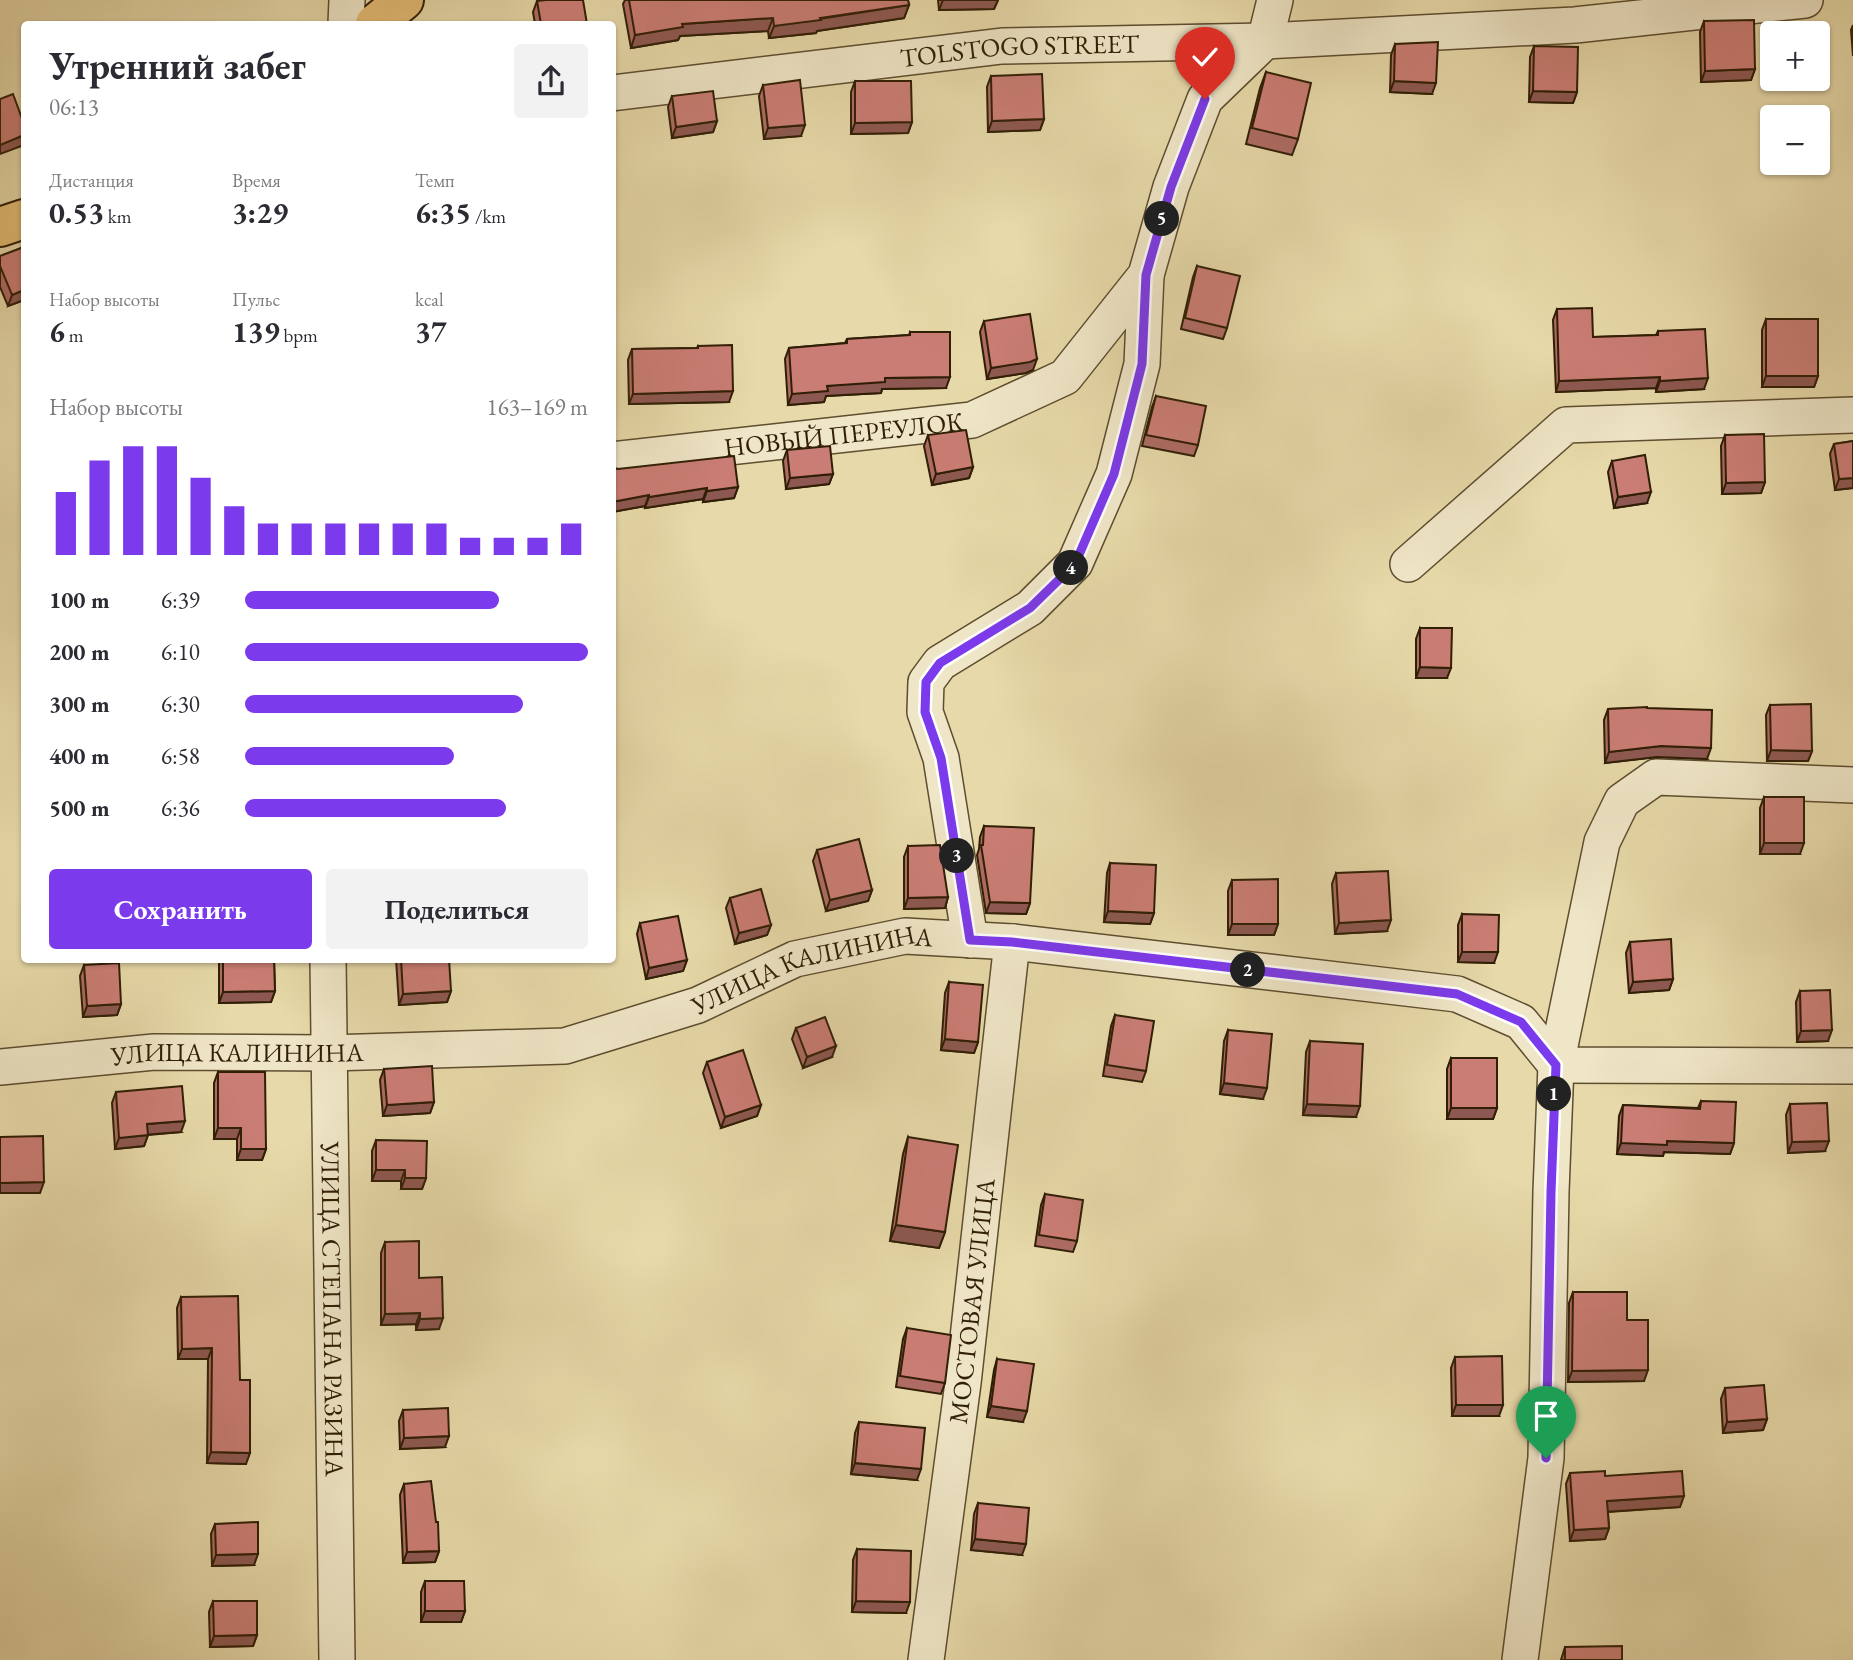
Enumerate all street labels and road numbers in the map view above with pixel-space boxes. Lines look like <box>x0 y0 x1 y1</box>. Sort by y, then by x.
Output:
street label: TOLSTOGO STREET <box>898 26 1140 75</box>
street label: НОВЫЙ ПЕРЕУЛОК <box>722 404 966 464</box>
street label: УЛИЦА КАЛИНИНА <box>685 917 935 1023</box>
street label: УЛИЦА КАЛИНИНА <box>108 1035 365 1073</box>
street label: УЛИЦА СТЕПАНА РАЗИНА <box>313 1140 352 1478</box>
street label: МОСТОВАЯ УЛИЦА <box>941 1175 1003 1426</box>

